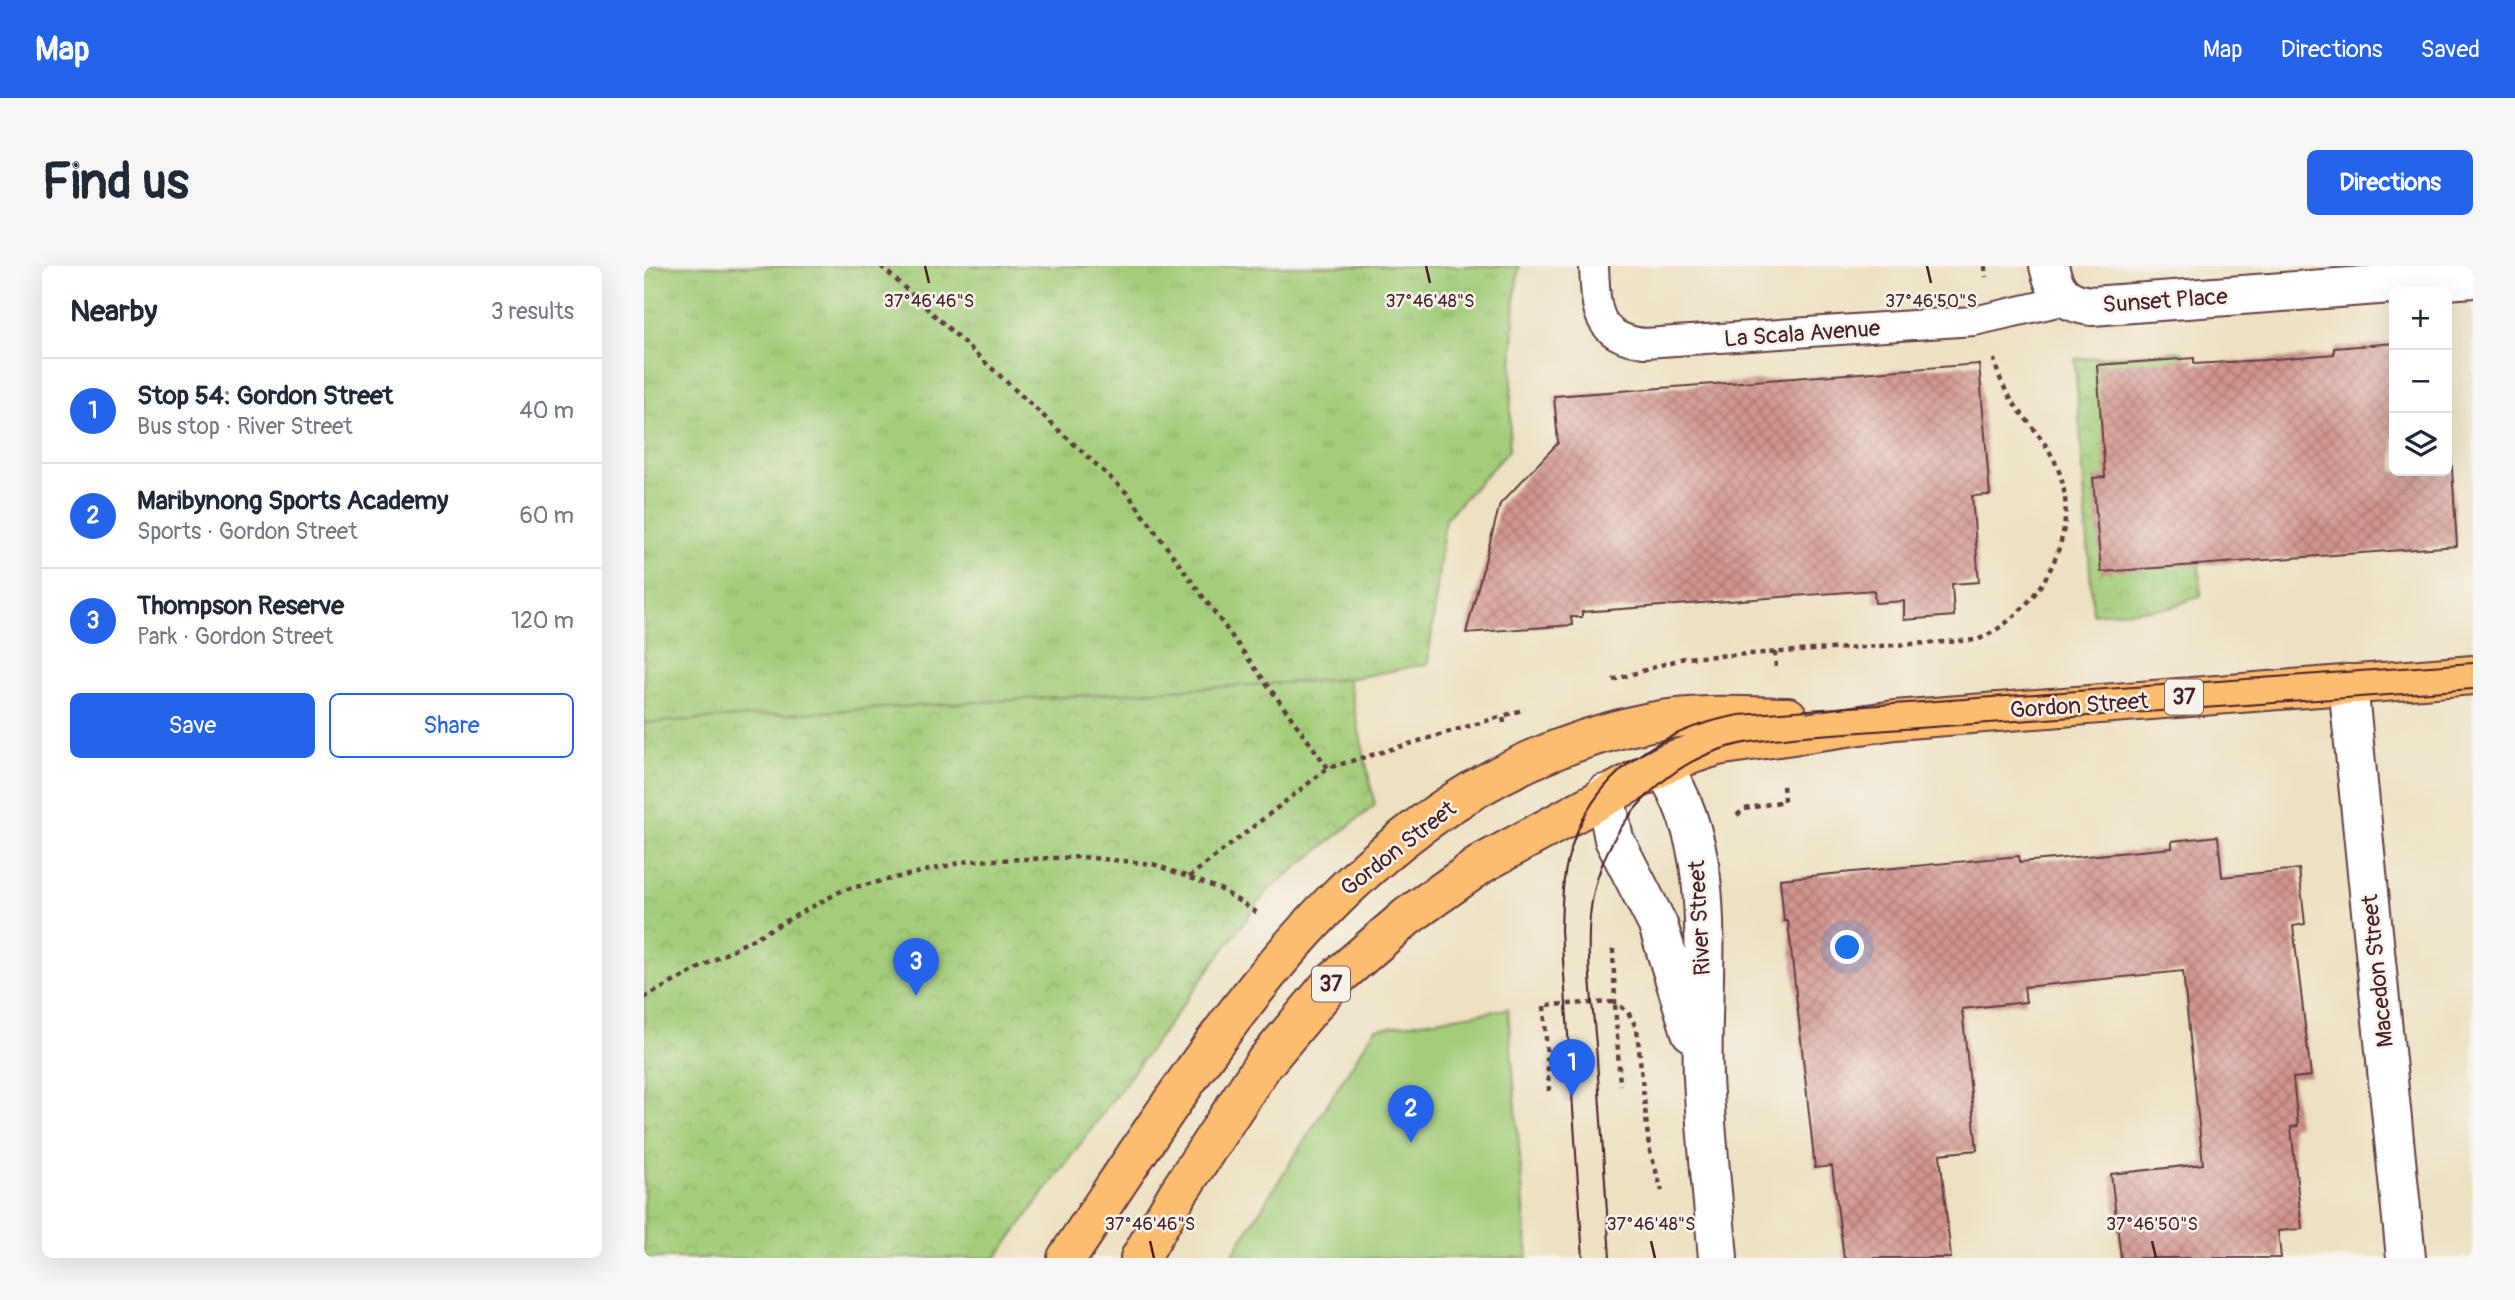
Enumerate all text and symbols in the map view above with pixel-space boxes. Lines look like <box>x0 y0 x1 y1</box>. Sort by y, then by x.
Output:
text: Map <box>35 29 90 70</box>
text: Map <box>2203 35 2243 64</box>
text: Directions <box>2281 35 2382 64</box>
text: Saved <box>2420 35 2480 64</box>
button: Directions <box>2307 150 2473 215</box>
text: Find us <box>42 152 189 213</box>
street label: Sunset Place <box>2102 282 2229 319</box>
map controls <box>2389 287 2452 476</box>
button: + <box>2389 287 2452 350</box>
text: 37°46'46"S <box>884 290 974 313</box>
text: 37°46'48"S <box>1385 290 1475 313</box>
text: 37°46'50"S <box>1885 290 1977 313</box>
text: Nearby <box>70 293 157 330</box>
text: 3 results <box>491 297 574 326</box>
street label: La Scala Avenue <box>1723 314 1882 353</box>
button: − <box>2389 350 2452 413</box>
text: Stop 54: Gordon Street <box>137 380 393 412</box>
text: 1 <box>89 396 98 425</box>
text: 40 m <box>520 396 574 425</box>
text: Bus stop · River Street <box>137 412 353 441</box>
button: layers <box>2389 413 2452 476</box>
text: Maribynong Sports Academy <box>137 485 448 517</box>
text: 2 <box>87 501 99 530</box>
text: 60 m <box>519 501 574 530</box>
text: Sports · Gordon Street <box>137 517 357 546</box>
text: Thompson Reserve <box>137 590 344 622</box>
text: 3 <box>87 606 99 635</box>
text: 120 m <box>511 606 574 635</box>
text: Park · Gordon Street <box>137 622 333 651</box>
road number: 37 <box>2165 680 2203 714</box>
street label: Gordon Street <box>2009 686 2150 725</box>
button: Save <box>70 693 315 758</box>
button: Share <box>329 693 574 758</box>
street label: Gordon Street <box>1335 794 1462 903</box>
street label: River Street <box>1682 859 1717 976</box>
street label: Macedon Street <box>2355 892 2400 1049</box>
your location <box>1830 930 1864 964</box>
pin: 3 <box>893 938 939 996</box>
road number: 37 <box>1312 966 1350 1002</box>
pin: 1 <box>1549 1039 1595 1097</box>
pin: 2 <box>1388 1085 1434 1143</box>
text: 37°46'46"S <box>1105 1213 1195 1236</box>
text: 37°46'48"S <box>1606 1213 1696 1236</box>
text: 37°46'50"S <box>2106 1213 2198 1236</box>

